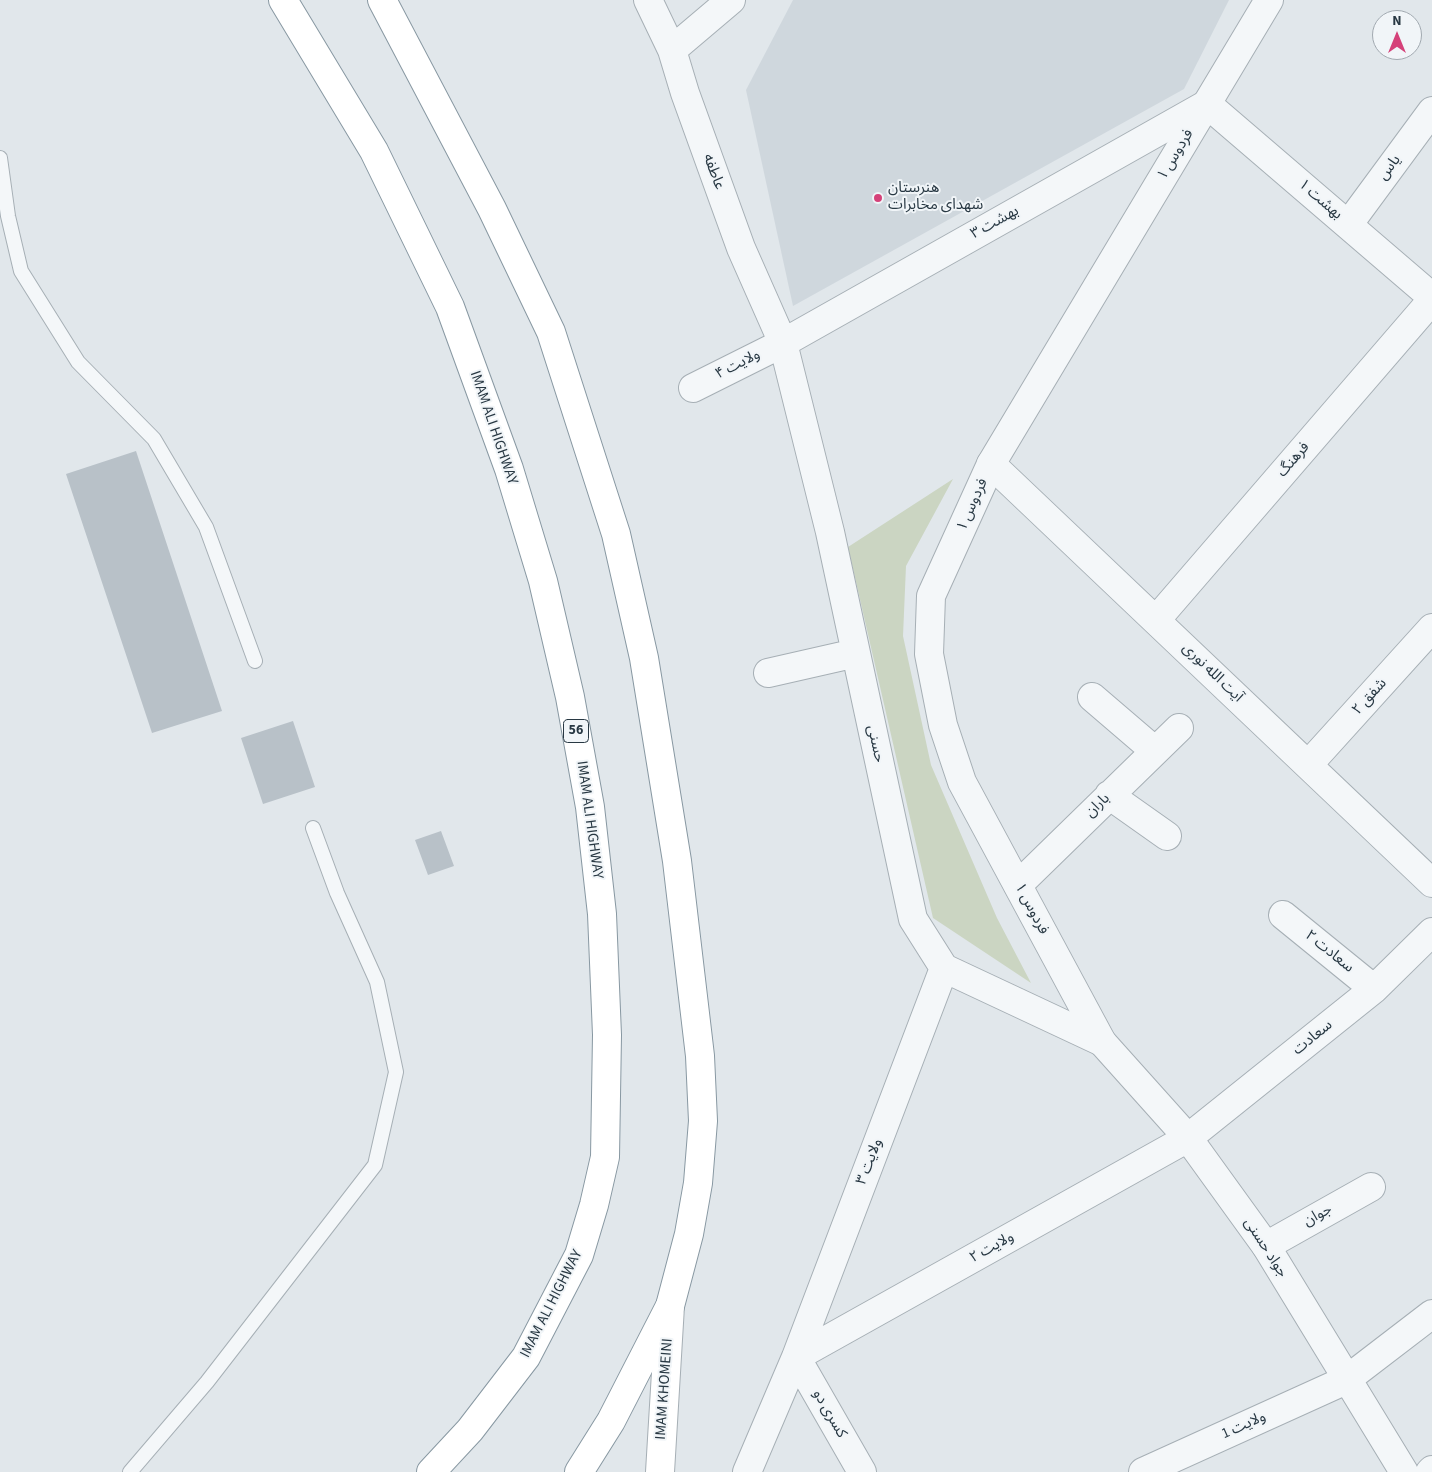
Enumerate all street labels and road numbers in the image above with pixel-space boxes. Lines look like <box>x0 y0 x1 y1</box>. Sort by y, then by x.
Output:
street label: فردوس ۱ <box>1154 126 1198 184</box>
street label: عاطفه <box>698 152 728 192</box>
street label: یاس <box>1375 152 1405 184</box>
street label: بهشت ۱ <box>1294 176 1346 224</box>
street label: بهشت ۳ <box>968 202 1022 244</box>
street label: ولایت ۴ <box>713 346 763 384</box>
street label: IMAM ALI HIGHWAY <box>465 369 521 487</box>
street label: فرهنگ <box>1274 439 1314 481</box>
street label: فردوس ۱ <box>953 476 993 534</box>
street label: آیت الله نوری <box>1178 640 1246 706</box>
street label: شفق ۲ <box>1349 675 1391 719</box>
road number: 56 <box>564 719 588 742</box>
street label: حسنی <box>862 724 888 764</box>
street label: IMAM ALI HIGHWAY <box>572 760 606 880</box>
street label: باران <box>1082 790 1114 822</box>
street label: فردوس ۱ <box>1010 880 1052 938</box>
street label: سعادت ۲ <box>1301 927 1357 977</box>
street label: سعادت <box>1289 1017 1337 1059</box>
street label: ولایت ۳ <box>853 1136 887 1188</box>
street label: جوان <box>1301 1201 1335 1231</box>
street label: جواد حسنی <box>1239 1215 1291 1281</box>
street label: ولایت ۲ <box>967 1229 1017 1267</box>
street label: IMAM ALI HIGHWAY <box>517 1247 587 1361</box>
street label: IMAM KHOMEINI <box>652 1338 678 1440</box>
street label: کسری دو <box>808 1386 850 1442</box>
street label: ولایت 1 <box>1219 1408 1269 1444</box>

